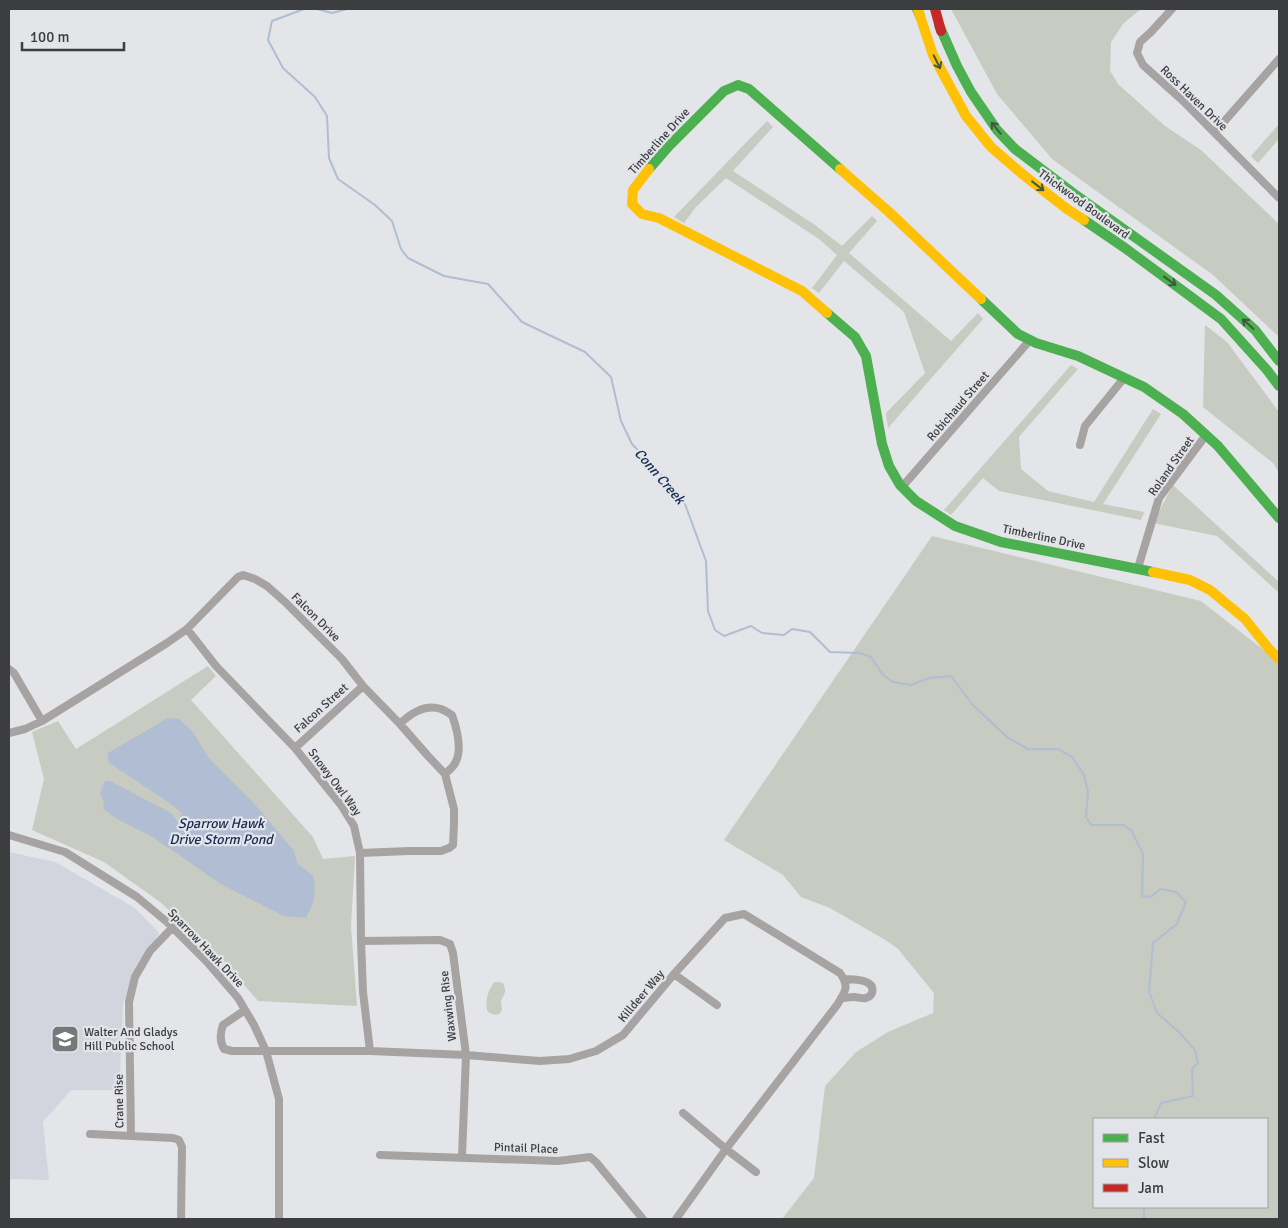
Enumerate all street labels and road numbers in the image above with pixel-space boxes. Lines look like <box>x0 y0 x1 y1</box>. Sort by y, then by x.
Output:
street label: Ross Haven Drive <box>1157 62 1230 134</box>
street label: Timberline Drive <box>626 105 693 178</box>
street label: Thickwood Boulevard <box>1035 166 1132 242</box>
street label: Robichaud Street <box>924 368 993 444</box>
street label: Roland Street <box>1145 433 1198 499</box>
street label: Timberline Drive <box>1001 521 1087 554</box>
street label: Falcon Drive <box>288 590 343 645</box>
street label: Falcon Street <box>291 680 351 737</box>
street label: Snowy Owl Way <box>304 746 365 819</box>
street label: Sparrow Hawk Drive <box>164 906 247 991</box>
street label: Killdeer Way <box>615 967 668 1026</box>
street label: Waxwing Rise <box>437 970 460 1042</box>
street label: Crane Rise <box>112 1074 127 1128</box>
street label: Pintail Place <box>494 1140 558 1157</box>

